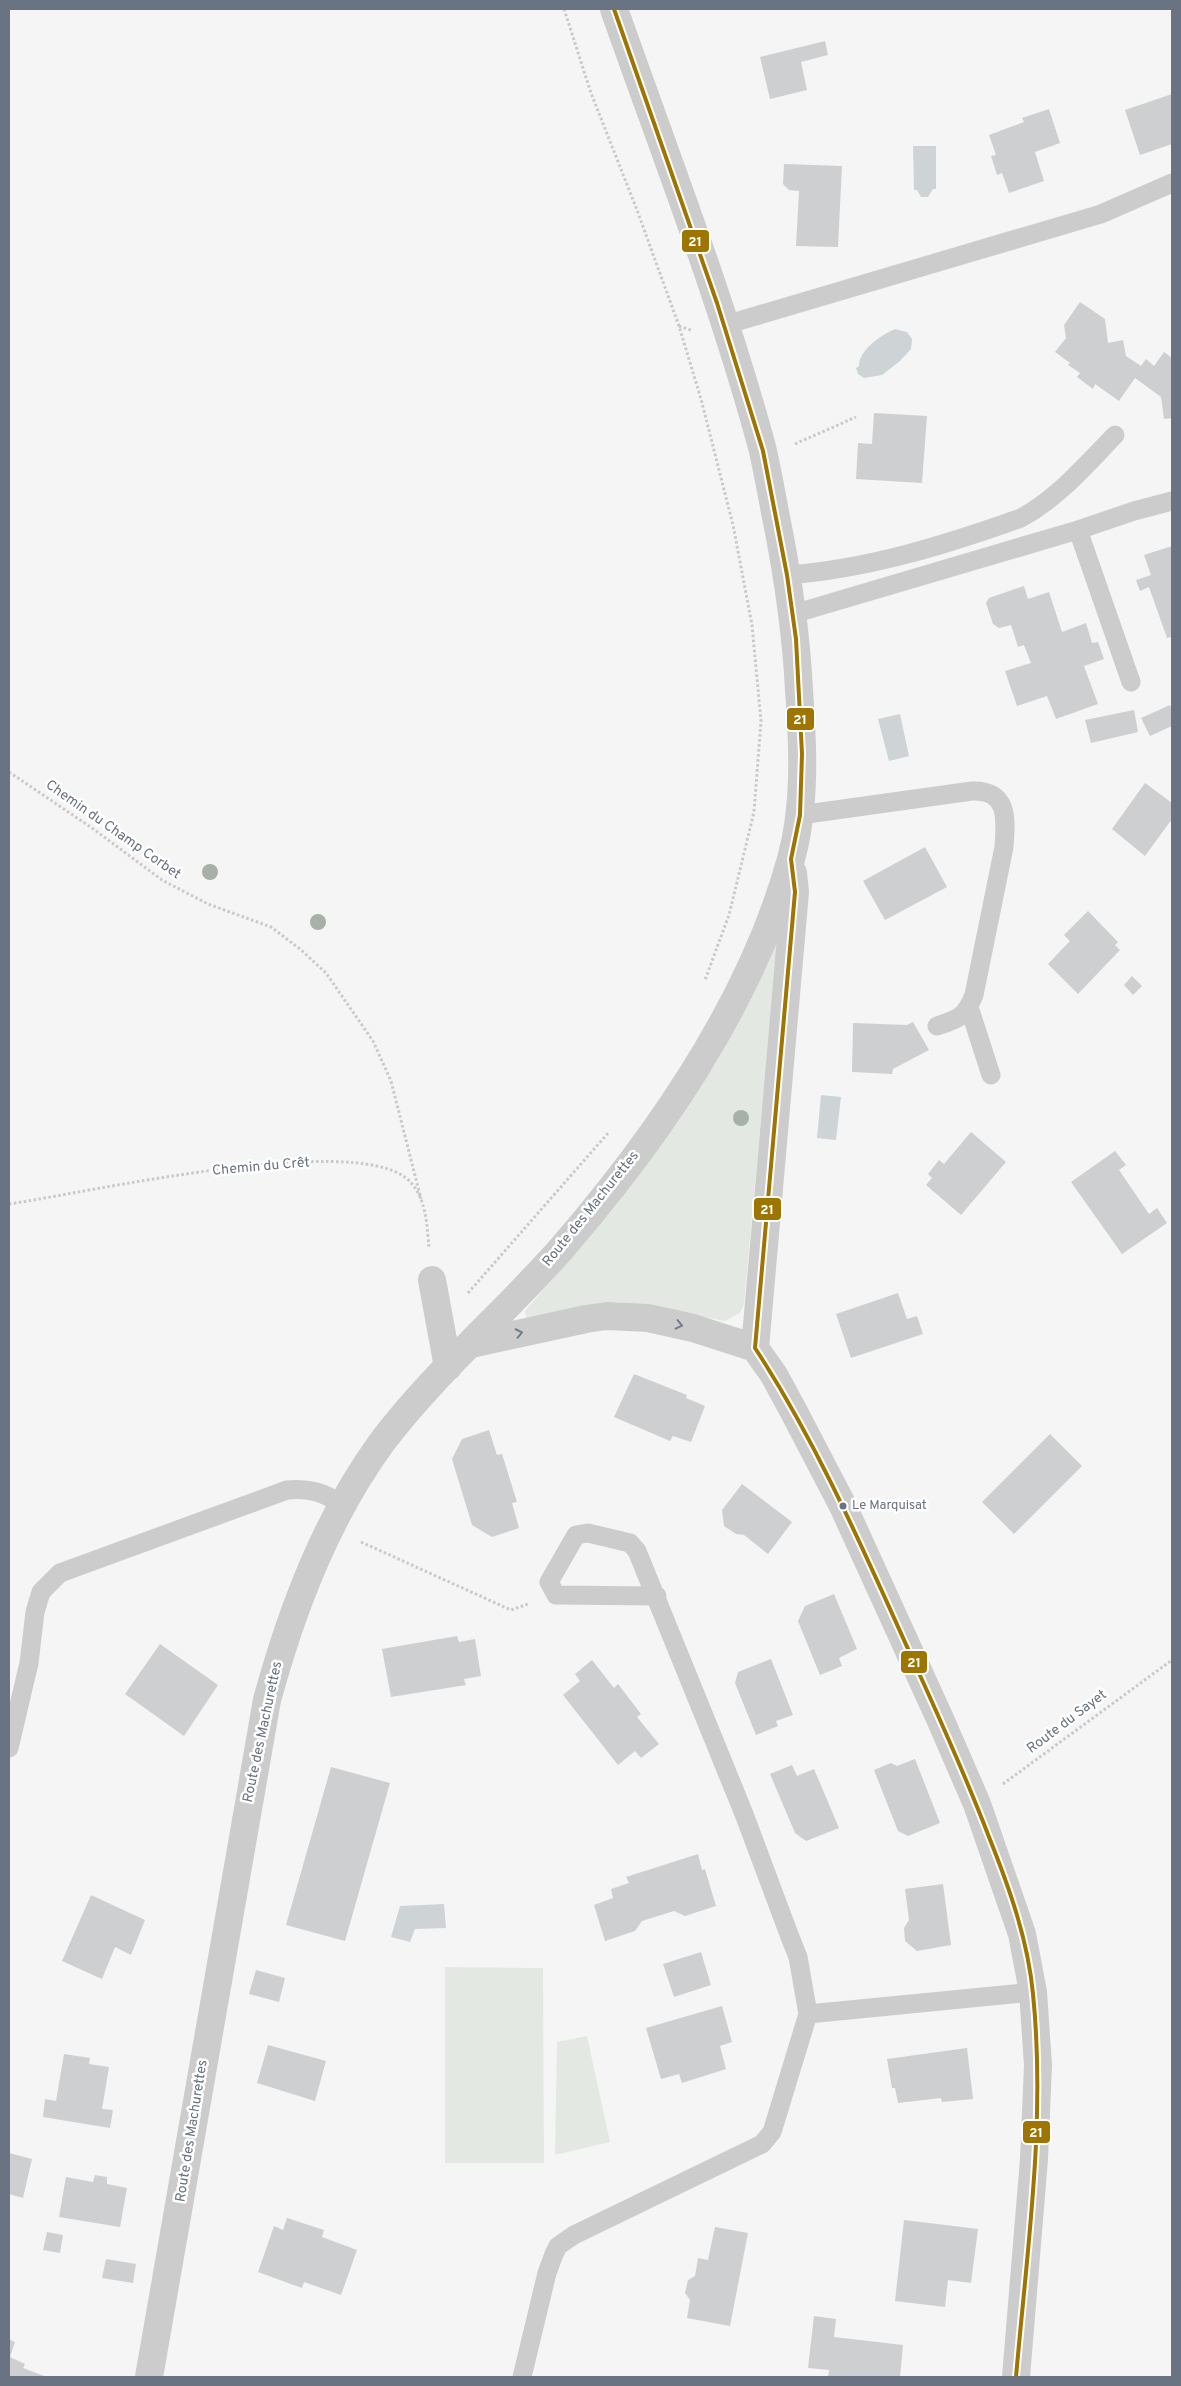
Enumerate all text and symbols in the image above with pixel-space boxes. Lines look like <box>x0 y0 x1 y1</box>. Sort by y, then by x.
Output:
line badge: 21 <box>681 229 710 253</box>
text: 21 <box>688 234 702 251</box>
line badge: 21 <box>786 707 815 731</box>
text: 21 <box>793 712 807 729</box>
street label: Chemin du Champ Corbet <box>42 777 184 883</box>
street label: Route des Machurettes <box>539 1148 643 1270</box>
street label: Chemin du Crêt <box>212 1154 310 1180</box>
line badge: 21 <box>753 1197 782 1221</box>
text: 21 <box>760 1202 774 1219</box>
one-way arrow <box>674 1319 683 1330</box>
one-way arrow <box>515 1328 523 1339</box>
place label: Le Marquisat <box>852 1498 927 1514</box>
marker: Le Marquisat <box>838 1501 848 1511</box>
line badge: 21 <box>900 1650 928 1674</box>
text: 21 <box>907 1655 921 1672</box>
street label: Route des Machurettes <box>240 1660 286 1804</box>
street label: Route du Sayet <box>1024 1686 1110 1758</box>
street label: Route des Machurettes <box>172 2059 212 2203</box>
line badge: 21 <box>1022 2120 1051 2144</box>
text: 21 <box>1029 2125 1043 2142</box>

